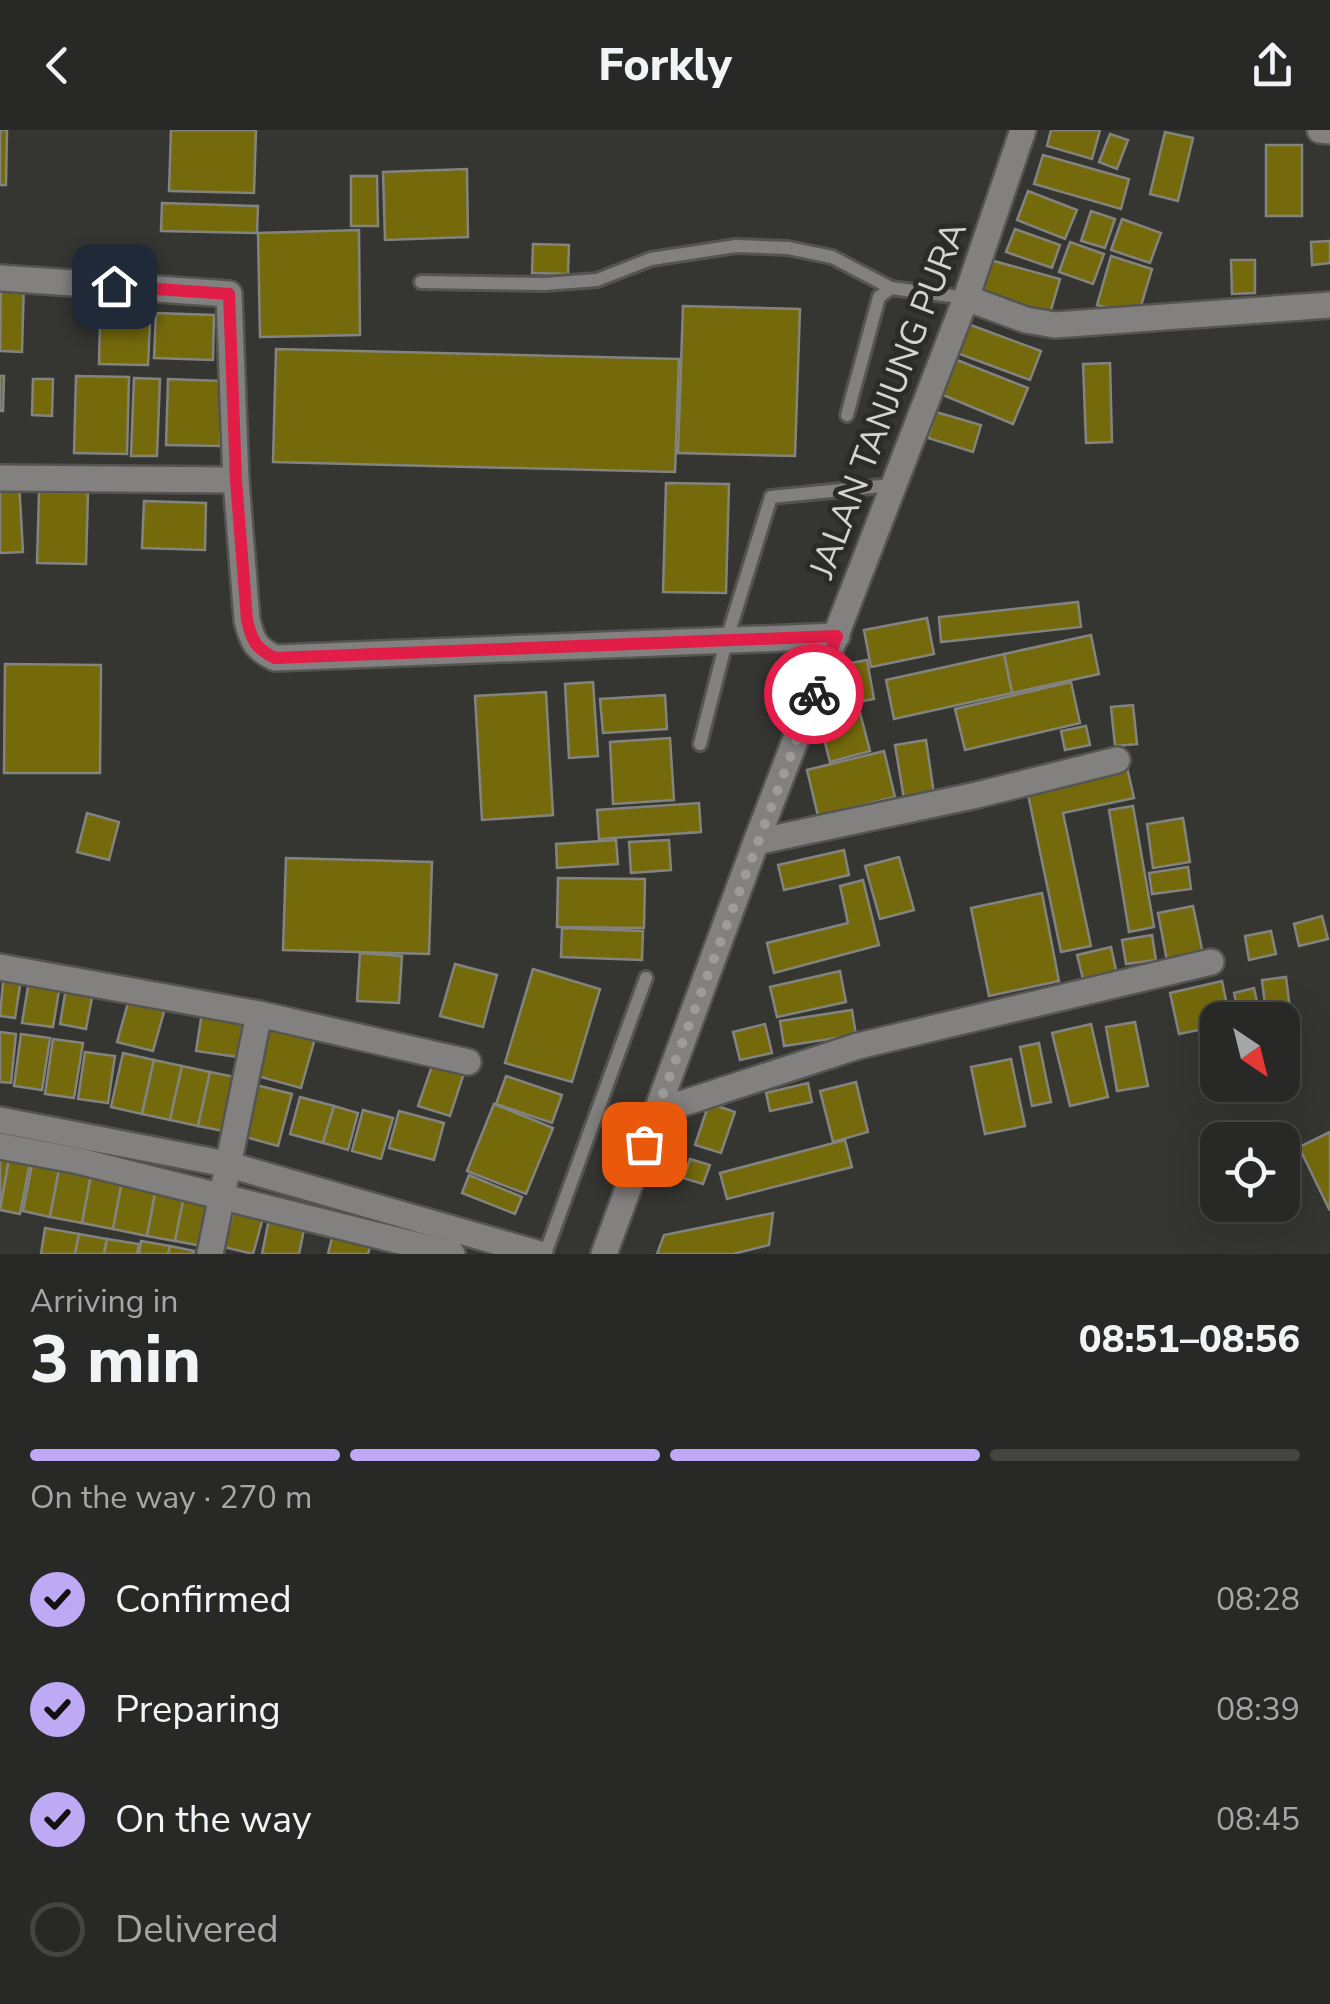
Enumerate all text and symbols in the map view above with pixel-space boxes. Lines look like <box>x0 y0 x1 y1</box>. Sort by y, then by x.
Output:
text: Forkly <box>598 35 732 96</box>
icon: back <box>30 38 85 93</box>
icon: share <box>1245 38 1300 93</box>
street label: JALAN TANJUNG PURA <box>798 215 978 586</box>
pin <box>72 244 157 329</box>
icon: home <box>87 259 142 314</box>
courier <box>764 644 864 744</box>
icon: bike <box>787 667 842 722</box>
north arrow <box>1200 1002 1300 1102</box>
map controls <box>1200 1002 1300 1222</box>
pin <box>602 1102 687 1187</box>
icon: bag <box>617 1117 672 1172</box>
button: locate <box>1200 1122 1300 1222</box>
text: Arriving in <box>30 1280 178 1323</box>
text: 08:51–08:56 <box>1079 1314 1300 1365</box>
text: 3 min <box>30 1316 201 1405</box>
text: On the way · 270 m <box>30 1476 312 1519</box>
icon: check <box>30 1572 85 1627</box>
text: Confirmed <box>115 1574 292 1625</box>
text: 08:28 <box>1216 1578 1300 1621</box>
icon: check <box>30 1682 85 1737</box>
text: Preparing <box>115 1684 281 1735</box>
text: 08:39 <box>1216 1688 1300 1731</box>
icon: check <box>30 1792 85 1847</box>
text: On the way <box>115 1794 311 1845</box>
text: 08:45 <box>1216 1798 1300 1841</box>
text: Delivered <box>115 1904 279 1955</box>

